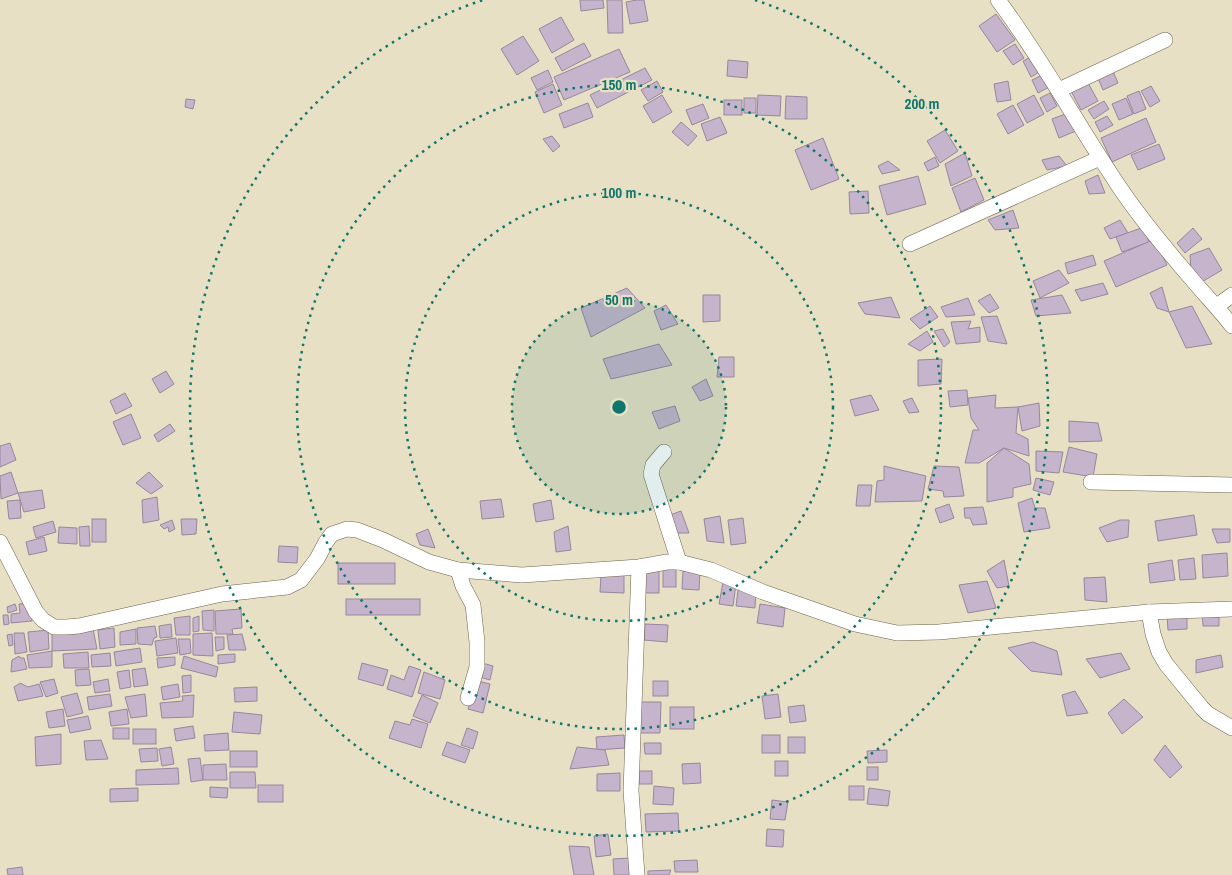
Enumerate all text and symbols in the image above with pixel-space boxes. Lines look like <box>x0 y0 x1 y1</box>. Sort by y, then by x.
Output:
text: 150 m <box>602 74 636 95</box>
text: 200 m <box>905 93 939 114</box>
text: 100 m <box>602 182 636 203</box>
text: 50 m <box>605 289 633 310</box>
centre of rings <box>610 398 628 416</box>

